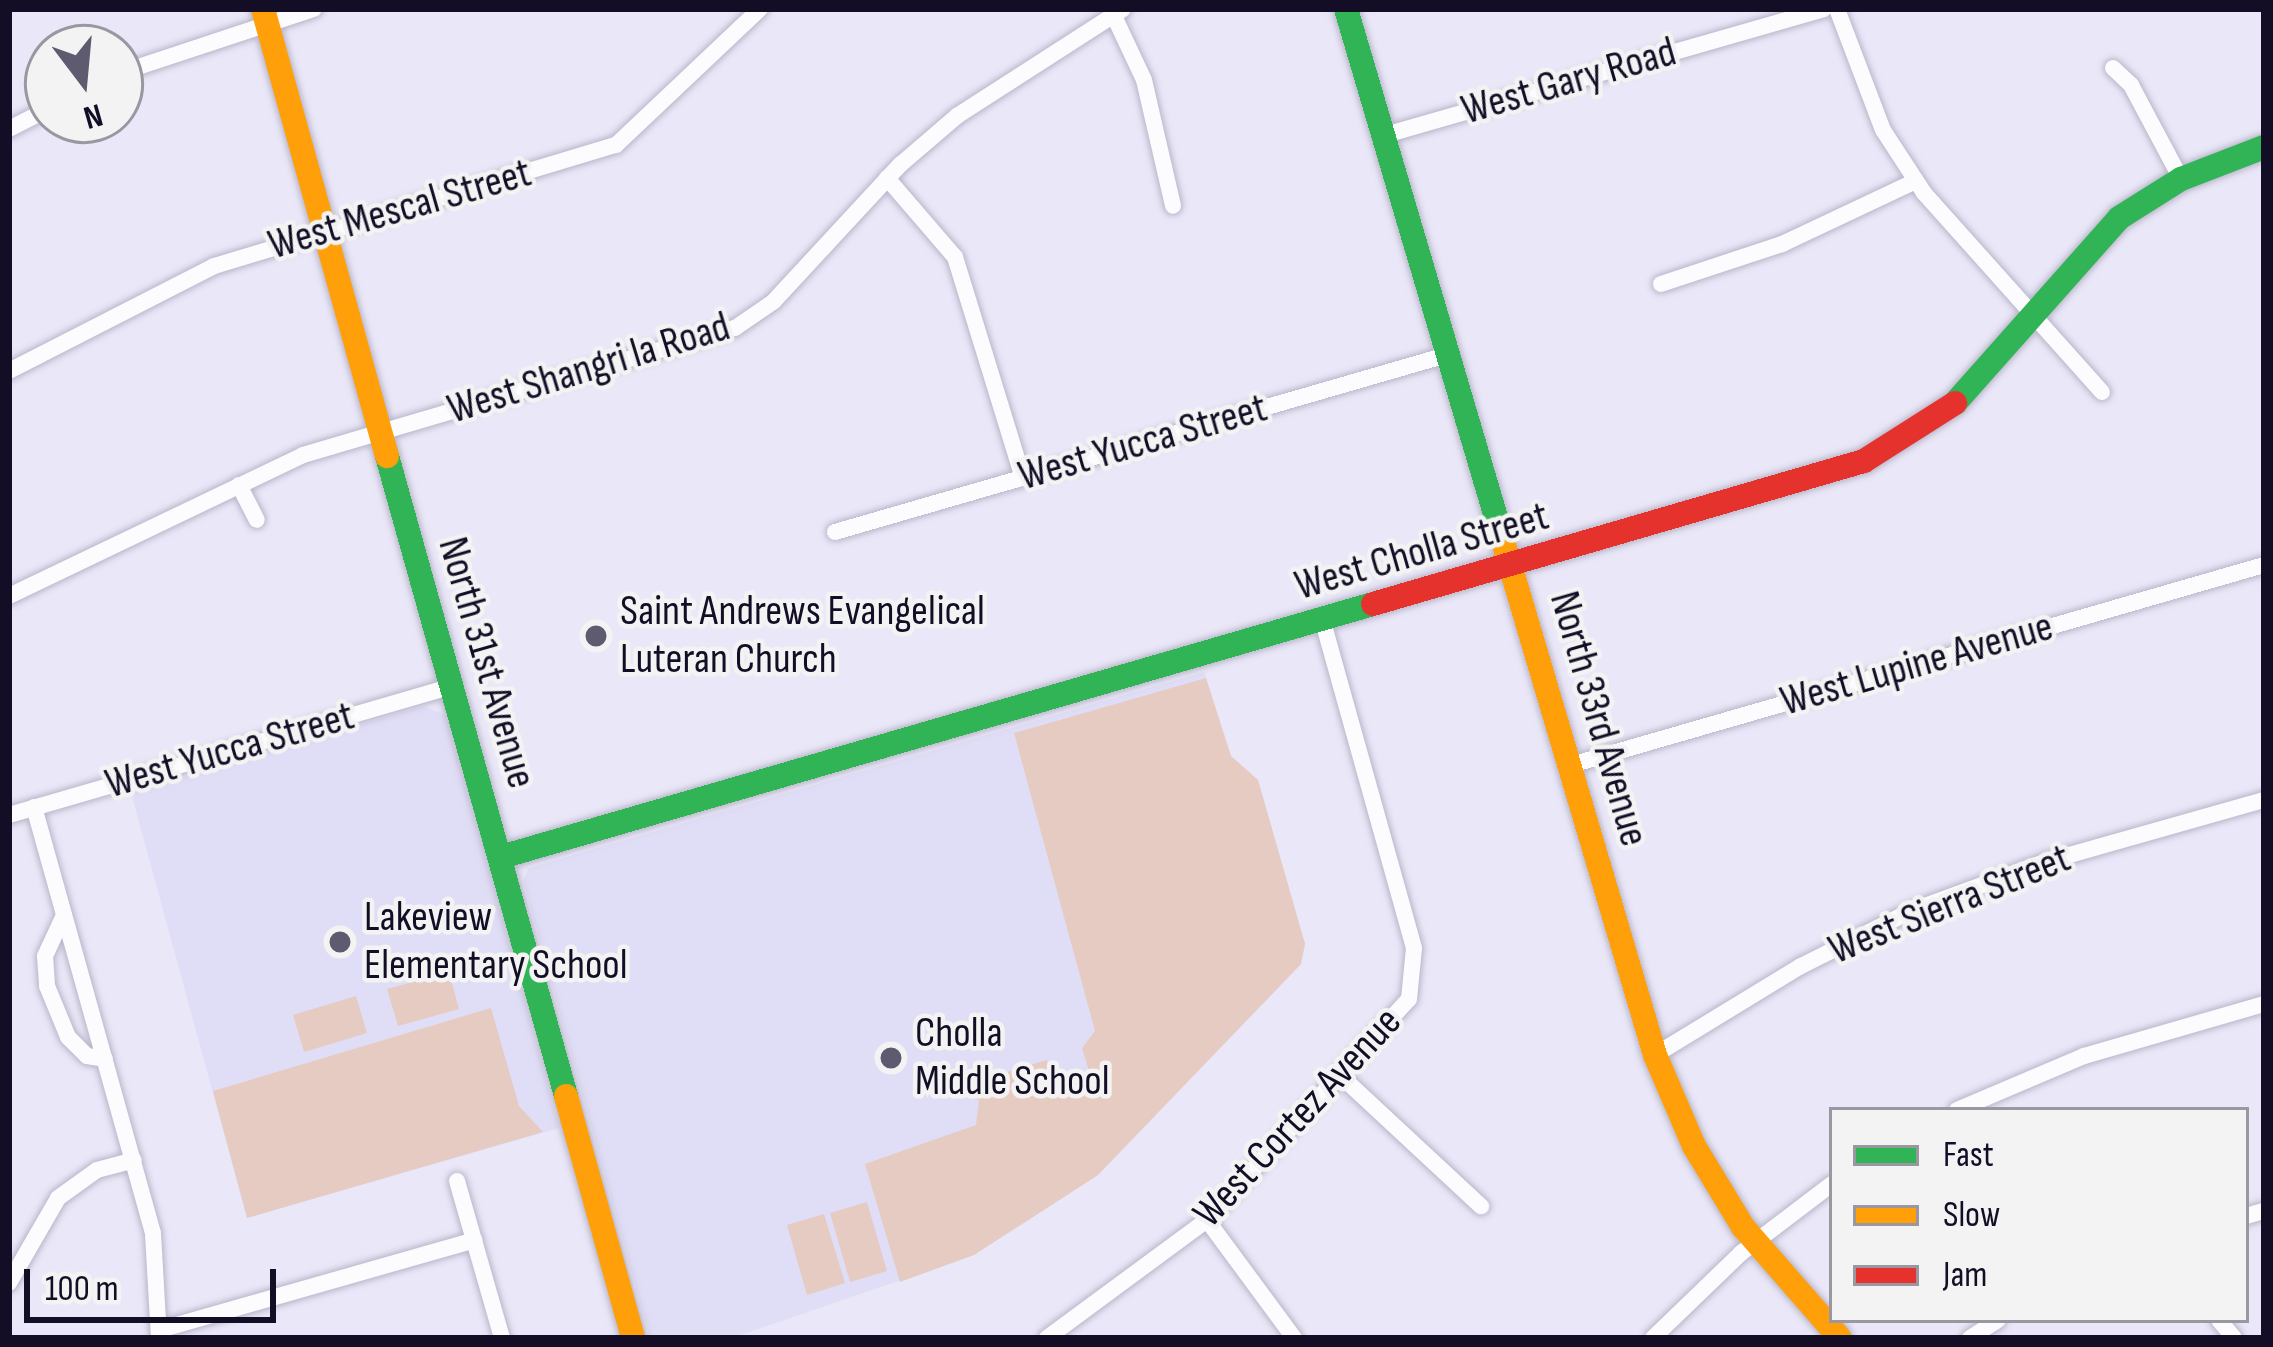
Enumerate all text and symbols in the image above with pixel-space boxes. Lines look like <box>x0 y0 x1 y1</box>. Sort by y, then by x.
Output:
north arrow <box>24 24 144 144</box>
street label: West Gary Road <box>1456 27 1682 137</box>
text: N <box>79 94 107 137</box>
street label: West Mescal Street <box>263 148 537 272</box>
street label: West Shangri la Road <box>442 302 736 436</box>
street label: West Yucca Street <box>1013 384 1273 502</box>
street label: West Cholla Street <box>1290 492 1554 612</box>
street label: North 31st Avenue <box>426 532 546 794</box>
street label: North 33rd Avenue <box>1538 586 1658 852</box>
place label: Saint Andrews Evangelical Luteran Church <box>620 587 985 686</box>
street label: West Lupine Avenue <box>1775 602 2059 728</box>
marker: Saint Andrews Evangelical Luteran Church <box>583 623 609 649</box>
street label: West Yucca Street <box>100 692 360 810</box>
street label: West Sierra Street <box>1822 834 2078 976</box>
place label: Lakeview Elementary School <box>364 893 628 992</box>
marker: Lakeview Elementary School <box>327 929 353 955</box>
street label: West Cortez Avenue <box>1183 998 1413 1238</box>
place label: Cholla Middle School <box>915 1009 1110 1108</box>
marker: Cholla Middle School <box>878 1045 904 1071</box>
legend <box>1829 1107 2249 1323</box>
text: Fast <box>1943 1134 1994 1177</box>
text: Slow <box>1943 1194 2000 1237</box>
scale bar <box>30 1245 282 1319</box>
text: Jam <box>1943 1254 1987 1297</box>
text: 100 m <box>45 1268 119 1311</box>

